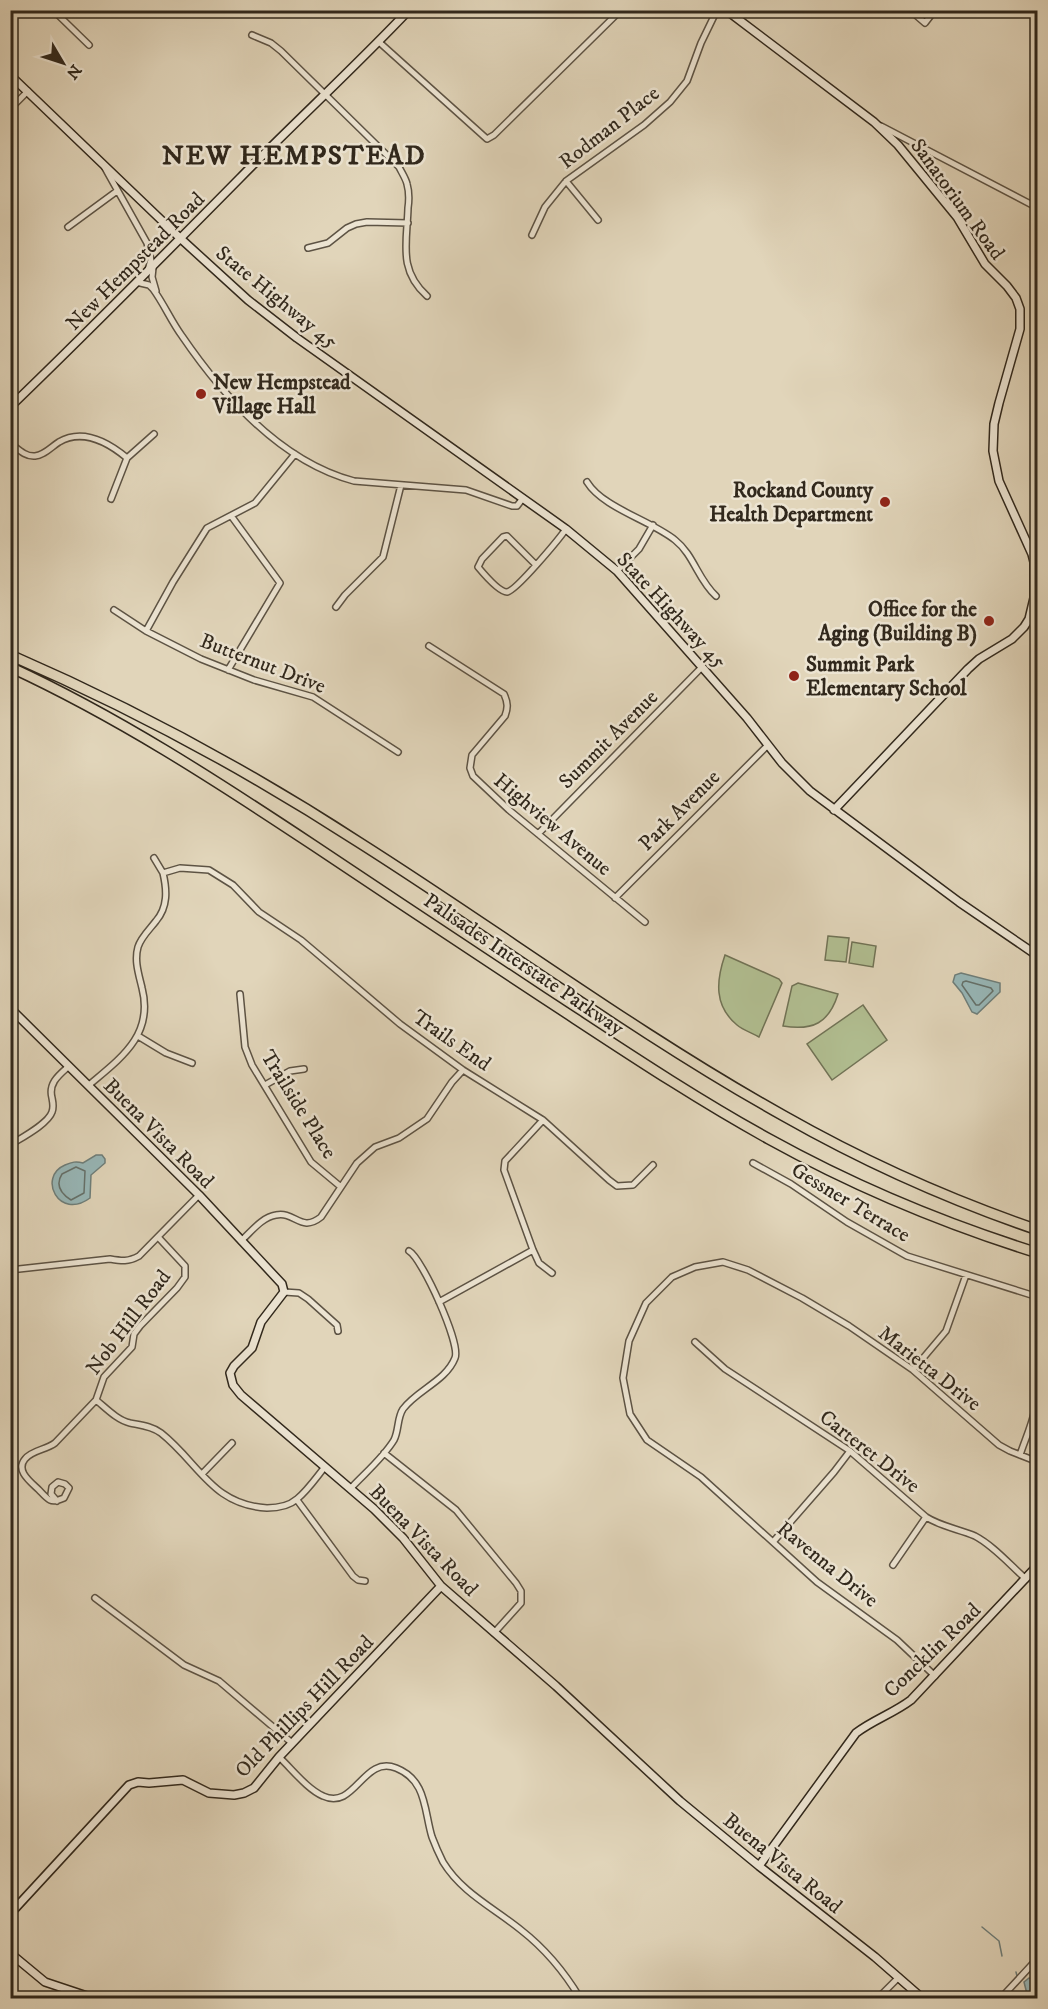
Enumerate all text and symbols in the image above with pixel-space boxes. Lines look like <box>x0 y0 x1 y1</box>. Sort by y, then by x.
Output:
north arrow <box>33 33 93 93</box>
text: N <box>62 60 86 83</box>
street label: Rodman Place <box>554 80 665 175</box>
street label: Sanatorium Road <box>904 134 1010 266</box>
district label: NEW HEMPSTEAD <box>162 139 426 173</box>
street label: New Hempstead Road <box>61 187 211 337</box>
street label: State Highway 45 <box>210 241 343 355</box>
place label: New Hempstead Village Hall <box>212 370 351 420</box>
marker: New Hempstead Village Hall <box>194 387 208 401</box>
place label: Rockand County Health Department <box>709 478 874 528</box>
marker: Rockand County Health Department <box>878 495 892 509</box>
street label: State Highway 45 <box>611 547 732 674</box>
place label: Office for the Aging (Building B) <box>817 597 977 647</box>
marker: Office for the Aging (Building B) <box>982 614 996 628</box>
street label: Butternut Drive <box>196 628 329 700</box>
place label: Summit Park Elementary School <box>806 652 967 702</box>
marker: Summit Park Elementary School <box>787 669 801 683</box>
street label: Summit Avenue <box>554 684 664 795</box>
street label: Park Avenue <box>634 764 726 857</box>
street label: Highview Avenue <box>488 768 617 882</box>
street label: Palisades Interstate Parkway <box>418 888 629 1042</box>
street label: Trails End <box>407 1004 496 1078</box>
street label: Trailside Place <box>254 1045 342 1164</box>
street label: Buena Vista Road <box>98 1073 219 1195</box>
street label: Gessner Terrace <box>786 1157 915 1249</box>
street label: Nob Hill Road <box>81 1264 177 1380</box>
street label: Marietta Drive <box>873 1320 986 1417</box>
street label: Carteret Drive <box>814 1404 925 1499</box>
street label: Buena Vista Road <box>363 1479 484 1603</box>
street label: Ravenna Drive <box>771 1516 884 1614</box>
street label: Concklin Road <box>879 1598 987 1704</box>
street label: Old Phillips Hill Road <box>230 1630 380 1783</box>
street label: Buena Vista Road <box>718 1808 848 1920</box>

